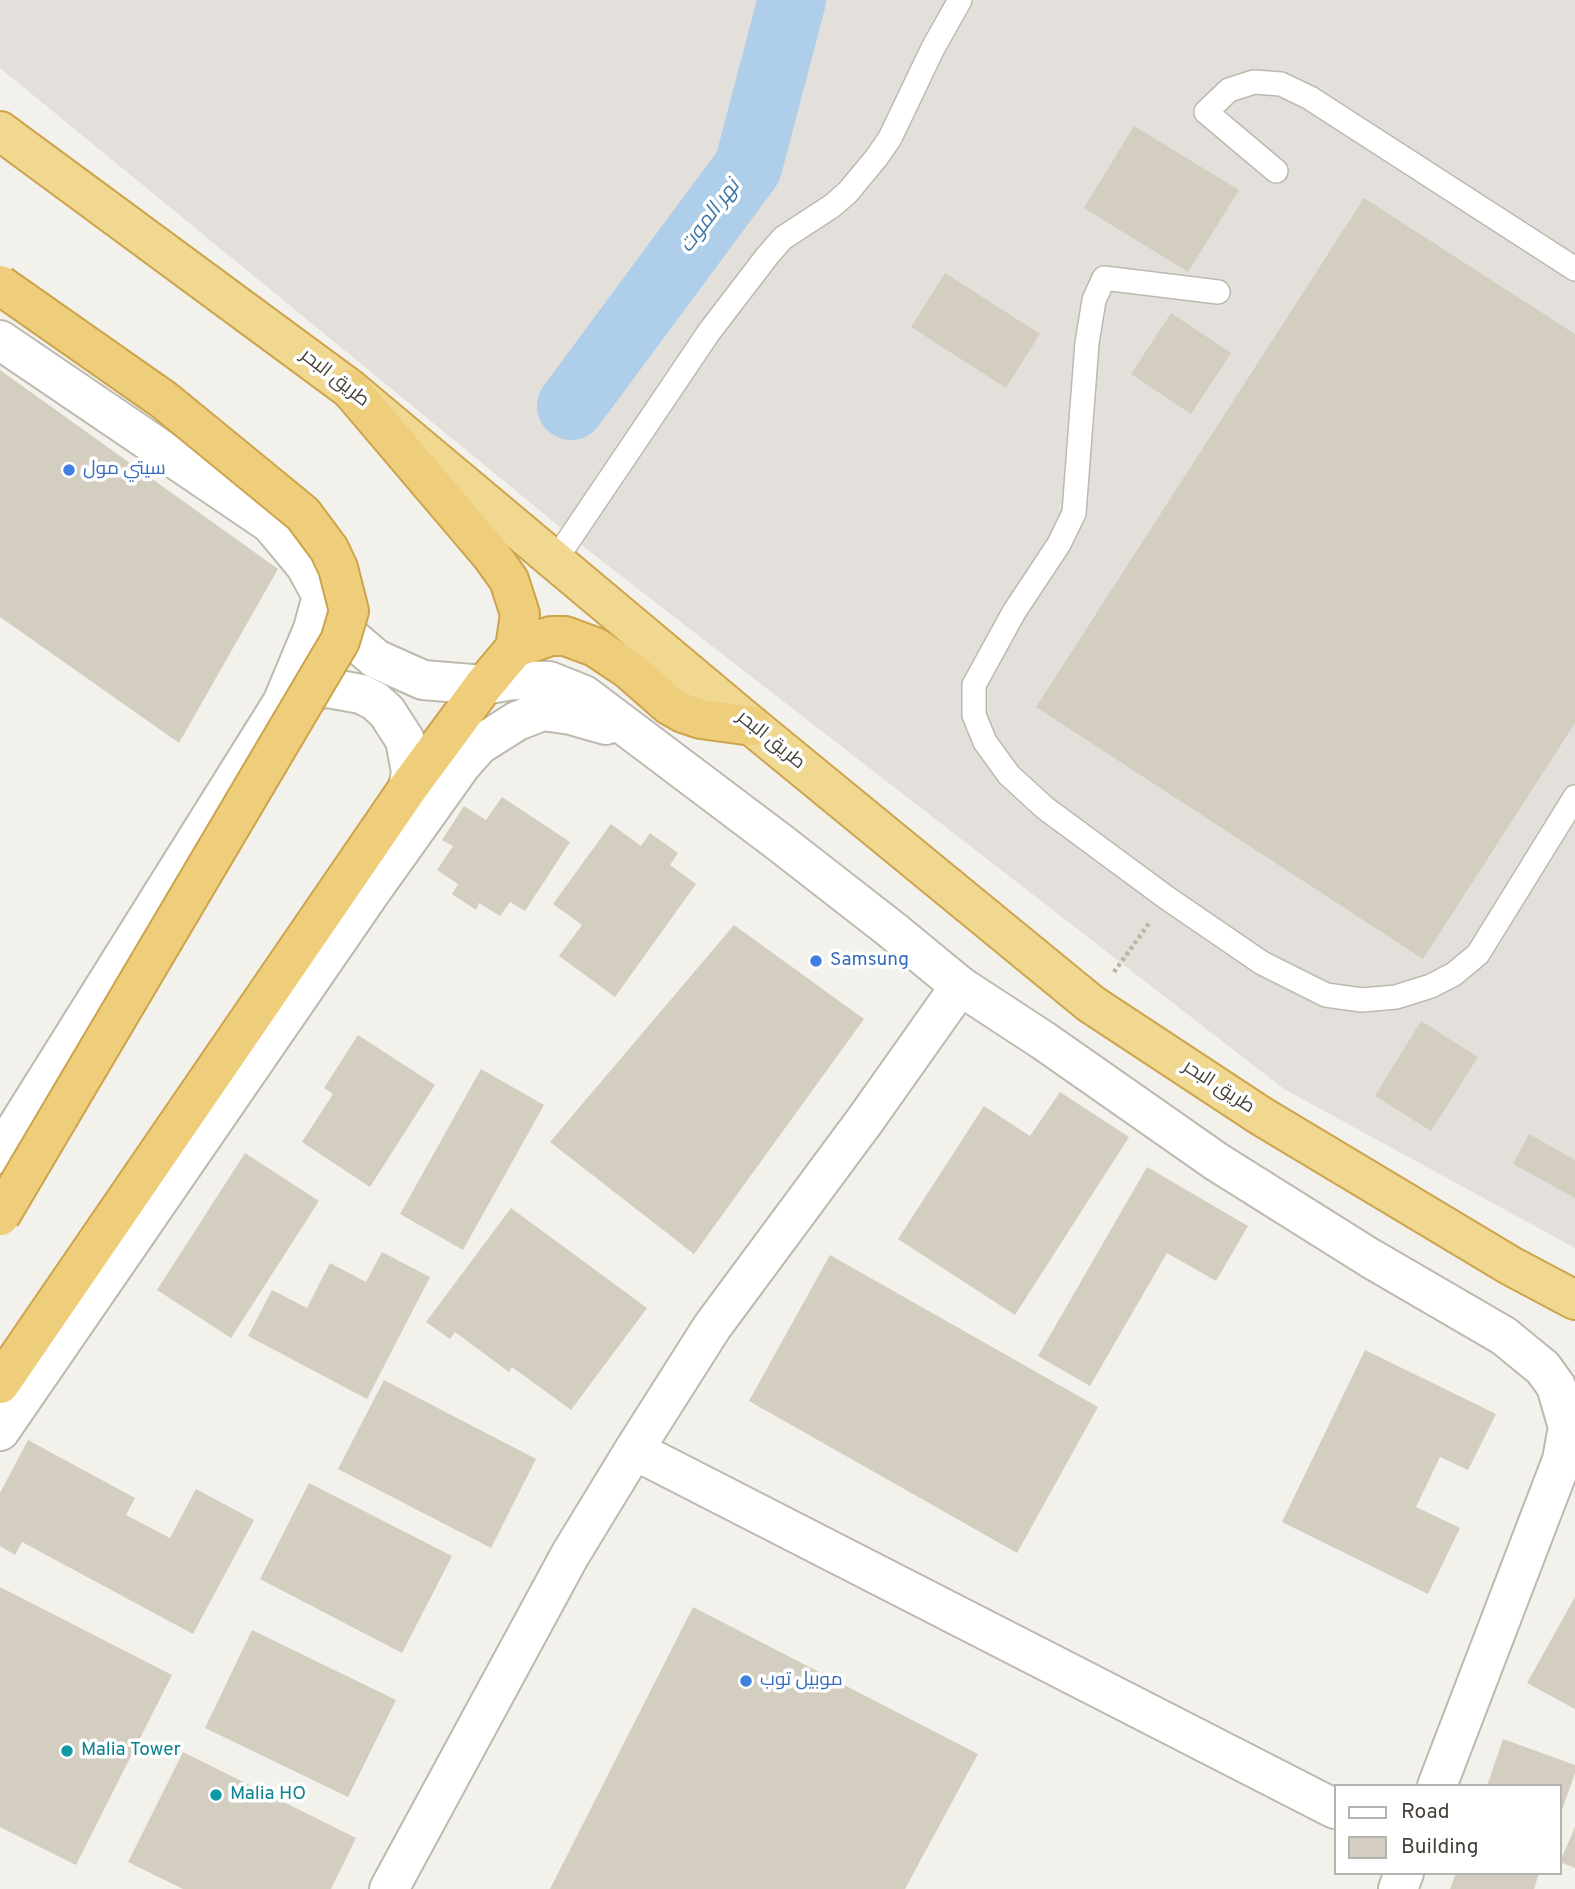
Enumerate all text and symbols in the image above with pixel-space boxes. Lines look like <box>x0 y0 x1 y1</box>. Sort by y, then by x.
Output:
water label: نهر الموت <box>675 176 747 258</box>
street label: طريق البحر <box>295 345 373 413</box>
place label: سيتي مول <box>83 459 166 481</box>
marker: سيتي مول <box>61 462 77 478</box>
street label: طريق البحر <box>731 707 809 775</box>
place label: Samsung <box>830 950 909 972</box>
marker: Samsung <box>808 953 824 969</box>
street label: طريق البحر <box>1178 1056 1258 1120</box>
place label: موبيل توب <box>760 1670 843 1692</box>
marker: موبيل توب <box>738 1673 754 1689</box>
place label: Malia Tower <box>81 1740 181 1762</box>
marker: Malia Tower <box>59 1743 75 1759</box>
place label: Malia HO <box>230 1784 306 1806</box>
legend <box>1334 1784 1561 1875</box>
marker: Malia HO <box>208 1787 224 1803</box>
text: Road <box>1401 1799 1450 1826</box>
text: Building <box>1401 1834 1479 1861</box>

